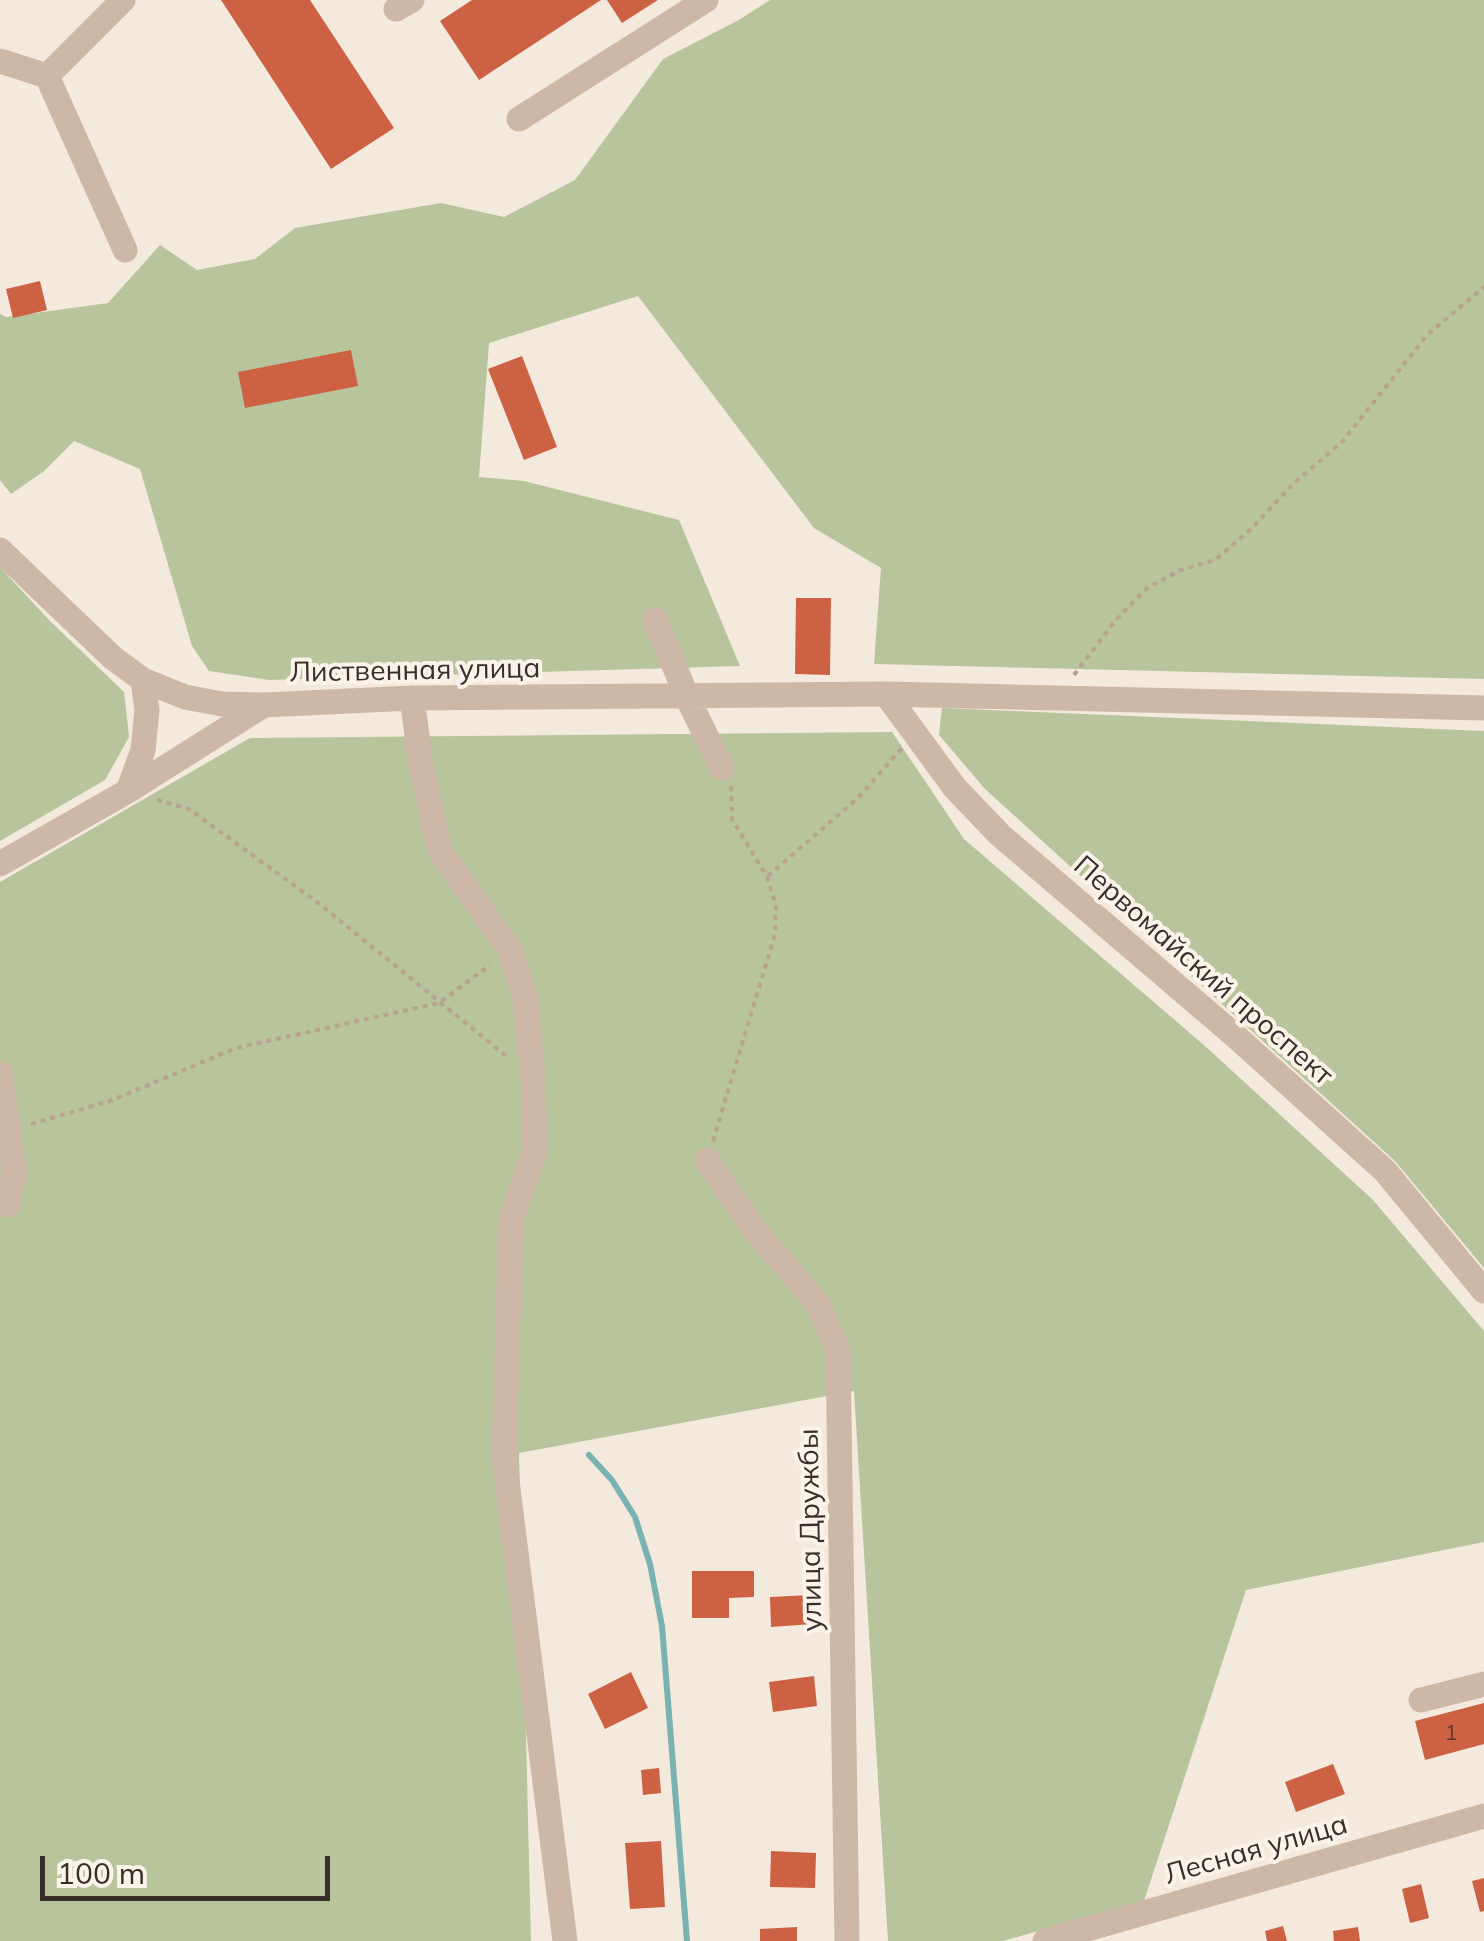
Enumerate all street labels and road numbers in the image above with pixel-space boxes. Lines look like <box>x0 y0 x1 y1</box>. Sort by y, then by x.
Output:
street label: Лиственная улица <box>289 652 541 690</box>
street label: Первомайский проспект <box>1067 849 1339 1093</box>
street label: улица Дружбы <box>792 1428 830 1632</box>
street label: Лесная улица <box>1160 1808 1352 1892</box>

